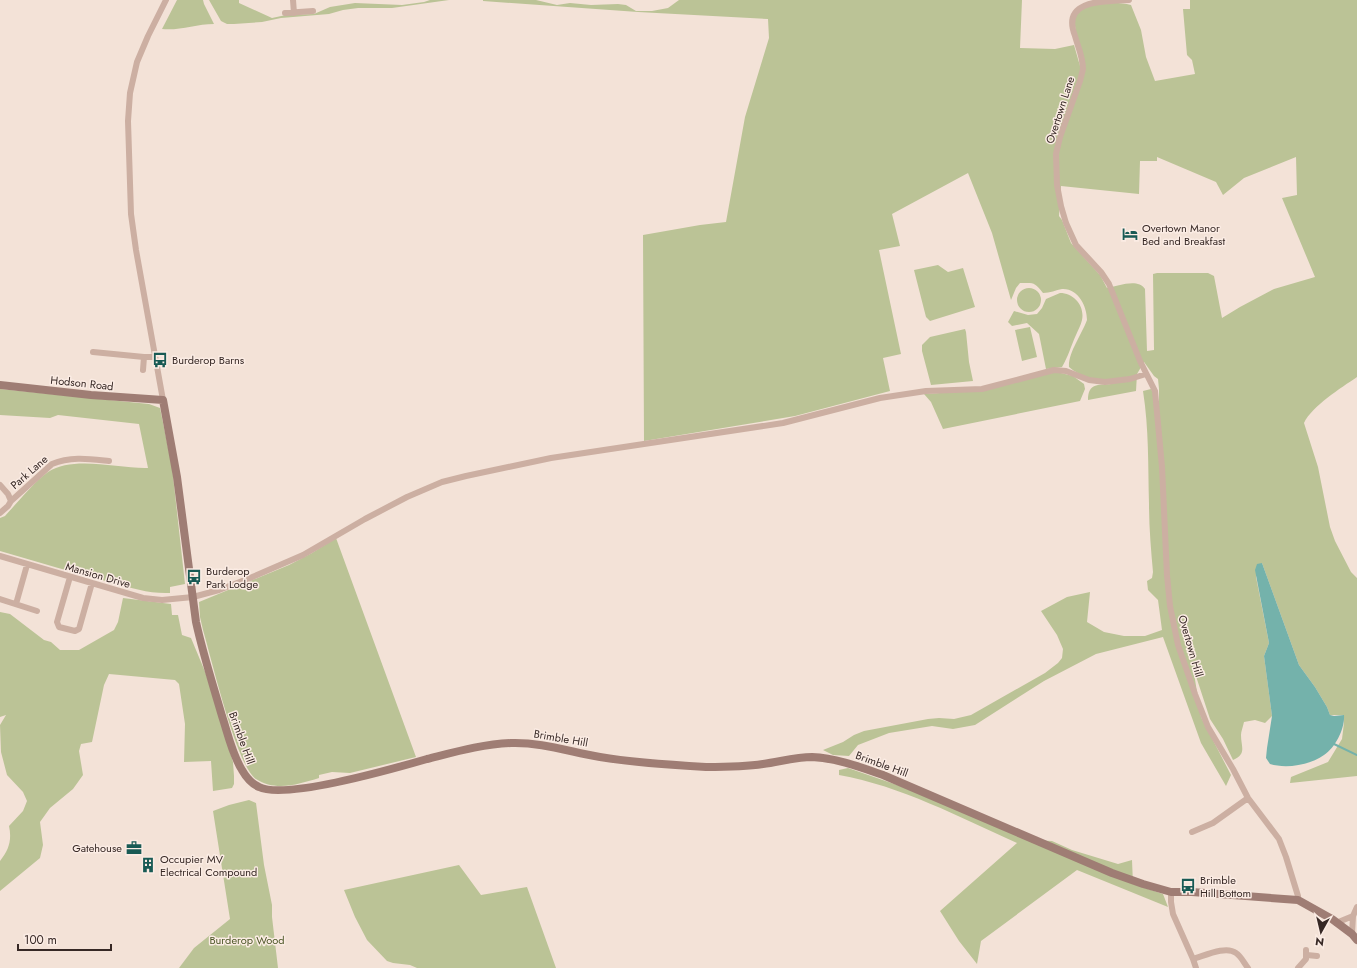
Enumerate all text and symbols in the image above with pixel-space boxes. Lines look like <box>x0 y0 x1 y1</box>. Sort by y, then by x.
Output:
street label: Overtown Lane <box>1042 74 1078 146</box>
place label: Overtown Manor Bed and Breakfast <box>1142 220 1225 249</box>
hotel icon: Overtown Manor Bed and Breakfast <box>1121 225 1139 243</box>
bus stop icon: Burderop Barns <box>151 351 169 369</box>
place label: Burderop Barns <box>172 352 245 368</box>
street label: Hodson Road <box>50 372 114 394</box>
street label: Park Lane <box>7 451 51 493</box>
street label: Mansion Drive <box>64 558 133 592</box>
place label: Burderop Park Lodge <box>206 563 258 592</box>
bus stop icon: Burderop Park Lodge <box>185 568 203 586</box>
street label: Overtown Hill <box>1175 613 1207 679</box>
street label: Brimble Hill <box>225 709 259 767</box>
street label: Brimble Hill <box>533 725 589 751</box>
street label: Brimble Hill <box>853 747 911 781</box>
office icon: Gatehouse <box>125 839 143 857</box>
place label: Gatehouse <box>72 840 122 856</box>
place label: Occupier MV Electrical Compound <box>160 851 257 880</box>
building icon: Occupier MV Electrical Compound <box>139 856 157 874</box>
place label: Brimble Hill Bottom <box>1200 872 1251 901</box>
bus stop icon: Brimble Hill Bottom <box>1179 877 1197 895</box>
north arrow <box>1301 912 1341 952</box>
scale bar <box>18 926 111 952</box>
text: 100 m <box>24 931 57 949</box>
park label: Burderop Wood <box>209 932 285 948</box>
text: N <box>1314 933 1325 950</box>

